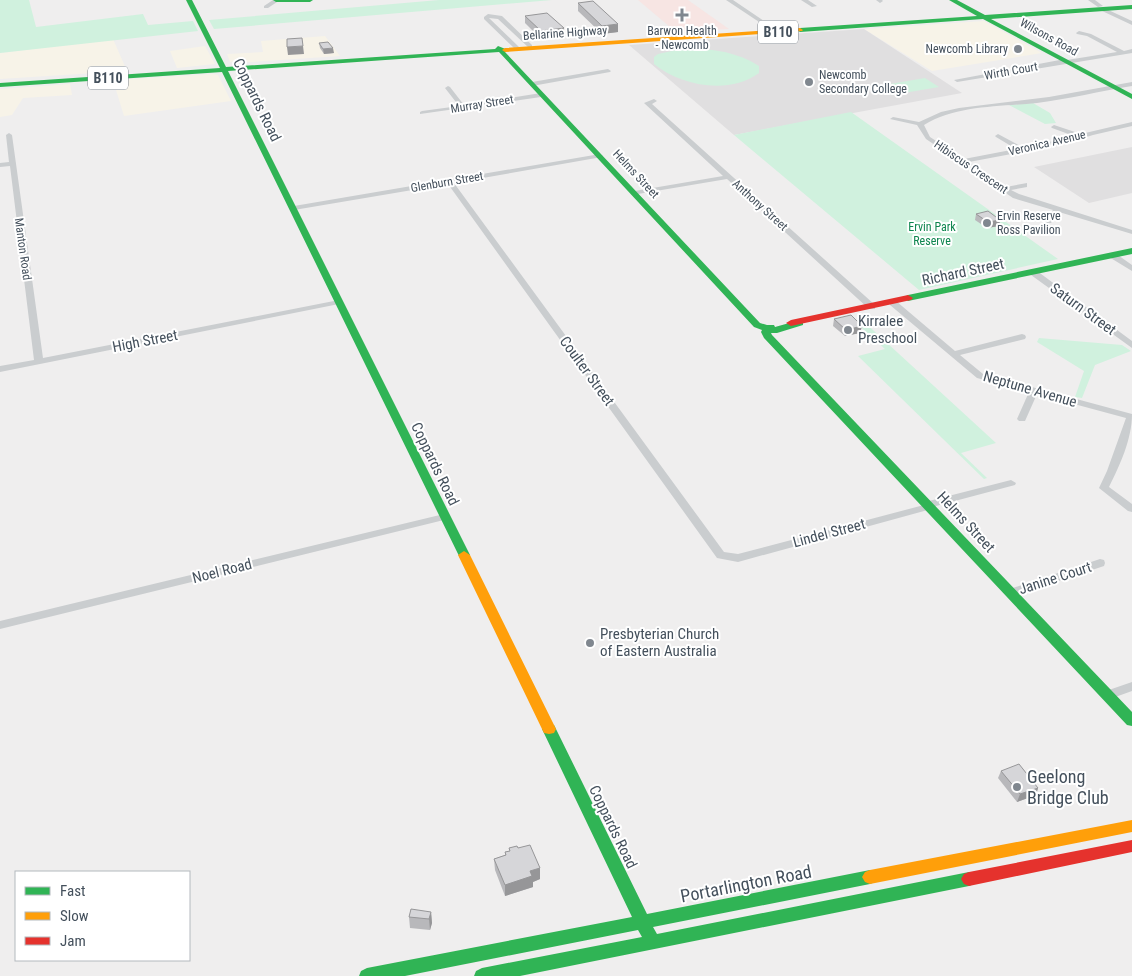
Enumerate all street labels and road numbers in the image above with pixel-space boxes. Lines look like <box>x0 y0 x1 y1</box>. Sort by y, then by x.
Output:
street label: Wilsons Road <box>1017 15 1081 59</box>
road number: B110 <box>758 21 798 44</box>
street label: Bellarine Highway <box>522 23 608 43</box>
street label: Coppards Road <box>229 55 285 145</box>
street label: Wirth Court <box>983 59 1039 83</box>
road number: B110 <box>88 66 128 90</box>
street label: Murray Street <box>450 92 515 116</box>
street label: Veronica Avenue <box>1007 127 1087 159</box>
street label: Hibiscus Crescent <box>931 137 1011 197</box>
street label: Helms Street <box>610 147 662 201</box>
street label: Glenburn Street <box>410 169 485 195</box>
street label: Anthony Street <box>729 176 791 234</box>
street label: Manton Road <box>12 217 34 281</box>
street label: Richard Street <box>920 255 1006 289</box>
street label: Saturn Street <box>1047 279 1119 339</box>
street label: High Street <box>111 326 179 356</box>
street label: Coulter Street <box>556 333 618 409</box>
street label: Neptune Avenue <box>981 367 1079 411</box>
street label: Coppards Road <box>407 419 463 509</box>
street label: Helms Street <box>933 488 999 556</box>
street label: Lindel Street <box>791 515 867 551</box>
street label: Noel Road <box>190 555 254 587</box>
street label: Janine Court <box>1016 558 1094 598</box>
street label: Coppards Road <box>585 782 641 872</box>
street label: Portarlington Road <box>678 860 813 907</box>

